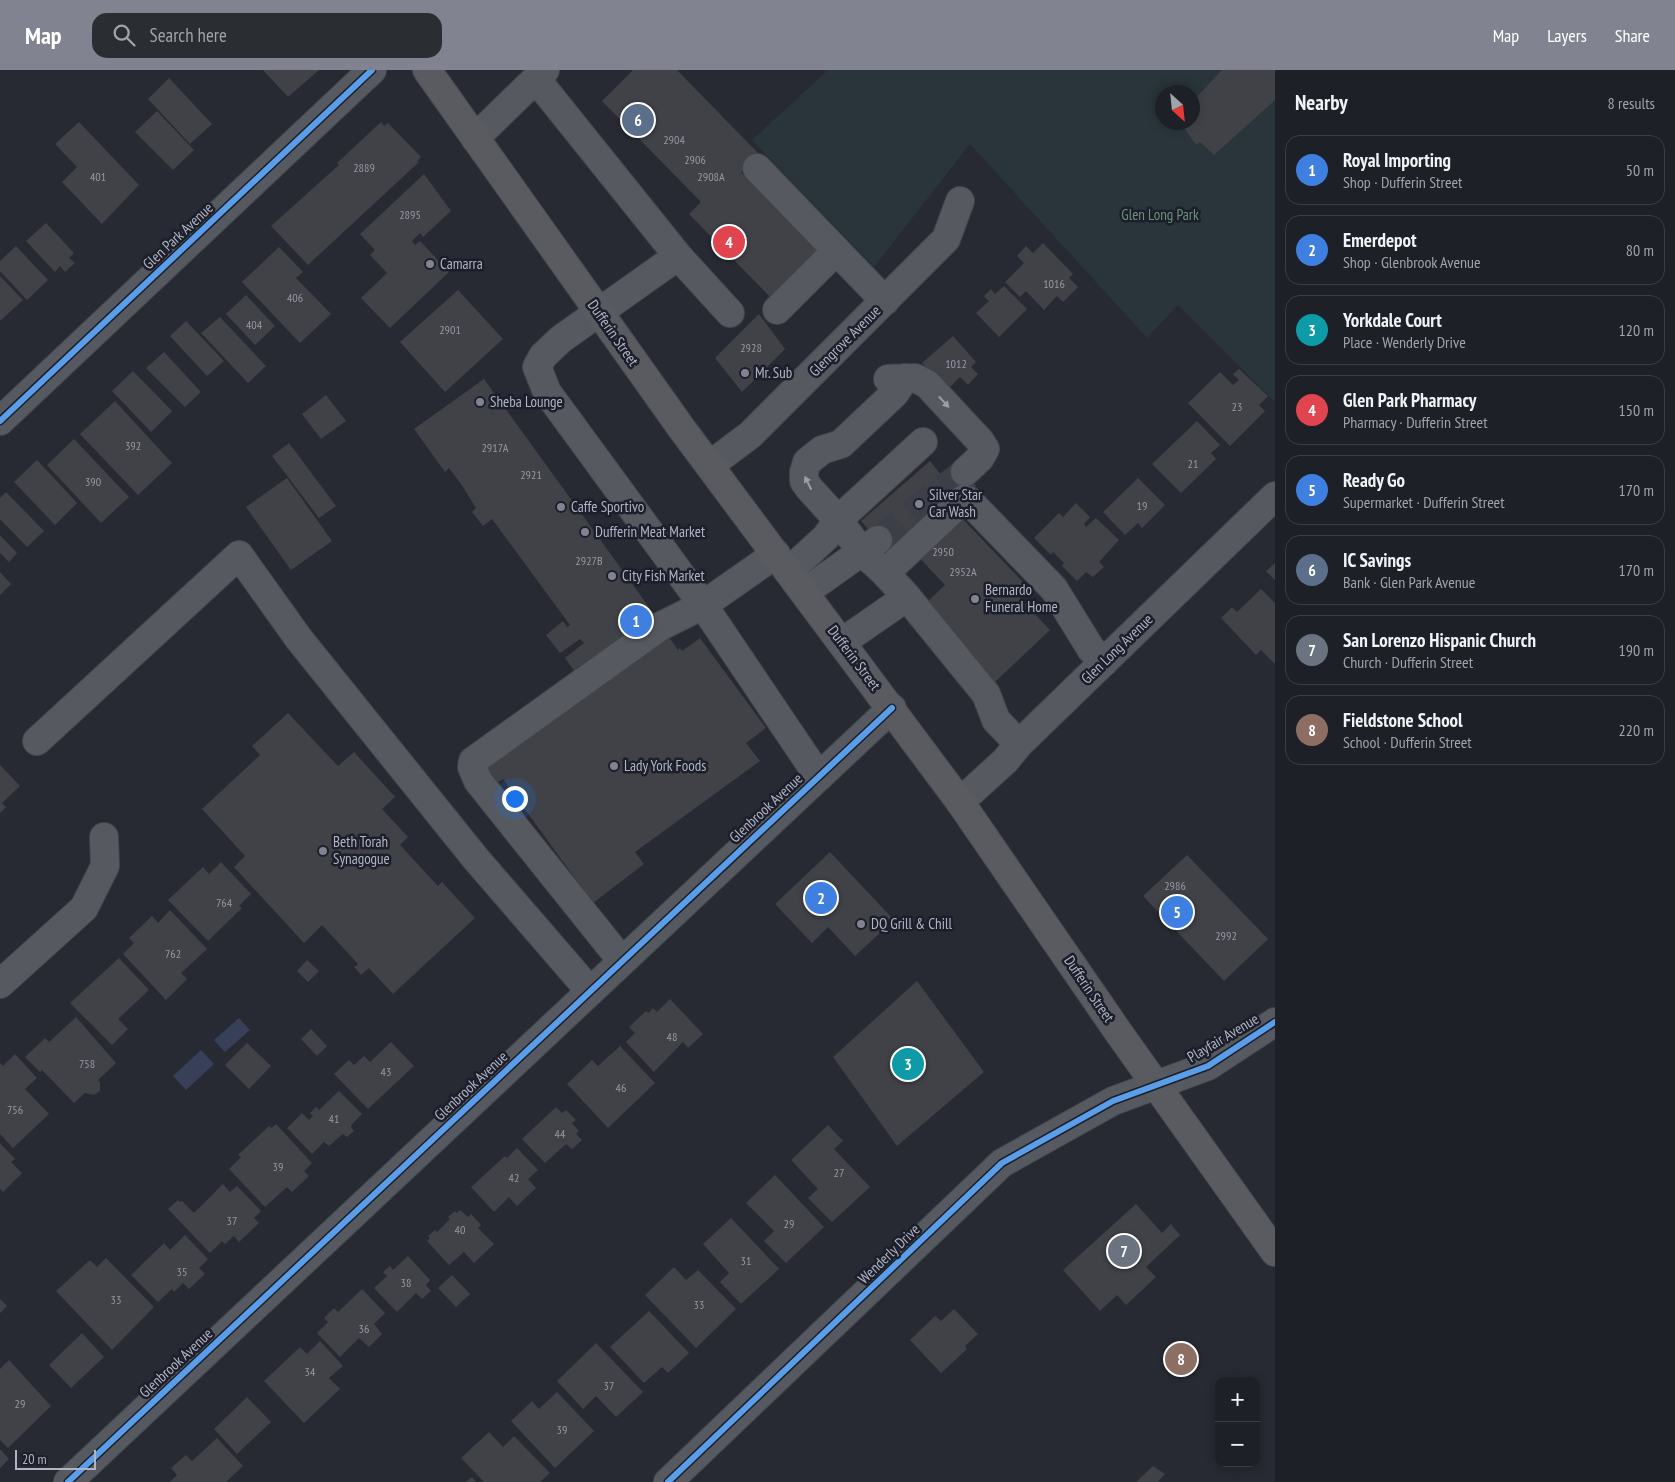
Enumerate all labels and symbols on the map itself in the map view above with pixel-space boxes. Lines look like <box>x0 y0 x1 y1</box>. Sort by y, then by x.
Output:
north arrow <box>1155 85 1200 130</box>
pin: 6 <box>622 101 654 139</box>
house number: 2904 <box>663 132 685 147</box>
house number: 2906 <box>684 152 706 167</box>
house number: 2889 <box>353 160 375 175</box>
house number: 401 <box>90 169 106 184</box>
house number: 2908A <box>697 169 725 184</box>
street label: Glen Park Avenue <box>138 198 217 273</box>
park label: Glen Long Park <box>1121 205 1199 224</box>
house number: 2895 <box>399 207 421 222</box>
pin: 4 <box>713 223 745 261</box>
place label: Camarra <box>440 254 483 273</box>
marker: Camarra <box>424 258 436 270</box>
house number: 1016 <box>1043 276 1065 291</box>
house number: 406 <box>287 290 303 305</box>
street label: Dufferin Street <box>584 296 643 369</box>
street label: Glengrove Avenue <box>805 301 884 380</box>
house number: 404 <box>246 317 263 332</box>
house number: 2901 <box>439 322 461 337</box>
house number: 2928 <box>740 340 762 355</box>
house number: 1012 <box>945 356 967 371</box>
place label: Mr. Sub <box>755 363 792 382</box>
marker: Mr. Sub <box>739 367 751 379</box>
place label: Sheba Lounge <box>490 392 563 411</box>
marker: Sheba Lounge <box>474 396 486 408</box>
one-way arrow <box>938 396 950 408</box>
house number: 23 <box>1232 399 1242 414</box>
house number: 392 <box>125 438 141 453</box>
house number: 2917A <box>481 440 509 455</box>
house number: 21 <box>1188 456 1198 471</box>
house number: 2921 <box>520 467 542 482</box>
house number: 390 <box>85 474 101 489</box>
one-way arrow <box>803 476 811 490</box>
place label: Silver Star Car Wash <box>929 485 983 521</box>
place label: Caffe Sportivo <box>571 497 644 516</box>
marker: Silver Star Car Wash <box>913 498 925 510</box>
house number: 19 <box>1137 498 1147 513</box>
marker: Caffe Sportivo <box>555 501 567 513</box>
place label: Dufferin Meat Market <box>595 522 705 541</box>
marker: Dufferin Meat Market <box>579 526 591 538</box>
house number: 2950 <box>932 544 954 559</box>
house number: 2927B <box>575 553 603 568</box>
house number: 2952A <box>949 564 977 579</box>
place label: City Fish Market <box>622 566 705 585</box>
marker: City Fish Market <box>606 570 618 582</box>
place label: Bernardo Funeral Home <box>985 580 1058 616</box>
marker: Bernardo Funeral Home <box>969 593 981 605</box>
pin: 1 <box>620 602 652 640</box>
street label: Glen Long Avenue <box>1077 610 1157 688</box>
street label: Dufferin Street <box>824 621 885 694</box>
place label: Lady York Foods <box>624 756 706 775</box>
marker: Lady York Foods <box>608 760 620 772</box>
street label: Glenbrook Avenue <box>725 769 806 846</box>
your location <box>502 786 528 812</box>
place label: Beth Torah Synagogue <box>333 832 390 868</box>
marker: Beth Torah Synagogue <box>317 845 329 857</box>
house number: 2986 <box>1164 878 1186 893</box>
pin: 2 <box>805 879 837 917</box>
pin: 5 <box>1161 893 1193 931</box>
house number: 764 <box>216 895 233 910</box>
place label: DQ Grill & Chill <box>871 914 952 933</box>
marker: DQ Grill & Chill <box>855 918 867 930</box>
house number: 2992 <box>1215 928 1237 943</box>
house number: 762 <box>165 946 181 961</box>
street label: Dufferin Street <box>1060 952 1119 1026</box>
street label: Playfair Avenue <box>1184 1009 1262 1066</box>
house number: 48 <box>667 1029 677 1044</box>
pin: 3 <box>892 1045 924 1083</box>
street label: Glenbrook Avenue <box>430 1047 511 1124</box>
house number: 758 <box>79 1056 95 1071</box>
house number: 43 <box>381 1064 391 1079</box>
house number: 46 <box>616 1080 626 1095</box>
house number: 756 <box>7 1102 23 1117</box>
house number: 41 <box>329 1111 339 1126</box>
house number: 44 <box>555 1126 566 1141</box>
house number: 39 <box>273 1159 283 1174</box>
house number: 27 <box>834 1165 844 1180</box>
house number: 42 <box>509 1170 519 1185</box>
house number: 37 <box>227 1213 237 1228</box>
house number: 29 <box>784 1216 794 1231</box>
street label: Wenderly Drive <box>854 1220 923 1288</box>
house number: 40 <box>455 1222 465 1237</box>
pin: 7 <box>1108 1232 1140 1270</box>
house number: 31 <box>741 1253 751 1268</box>
house number: 35 <box>177 1264 187 1279</box>
house number: 38 <box>401 1275 411 1290</box>
house number: 33 <box>111 1292 121 1307</box>
house number: 33 <box>694 1297 704 1312</box>
house number: 36 <box>359 1321 369 1336</box>
street label: Glenbrook Avenue <box>135 1324 216 1401</box>
pin: 8 <box>1165 1340 1197 1378</box>
house number: 34 <box>305 1364 316 1379</box>
house number: 37 <box>604 1378 614 1393</box>
house number: 29 <box>15 1396 25 1411</box>
house number: 39 <box>557 1422 567 1437</box>
scale bar <box>15 1447 96 1470</box>

